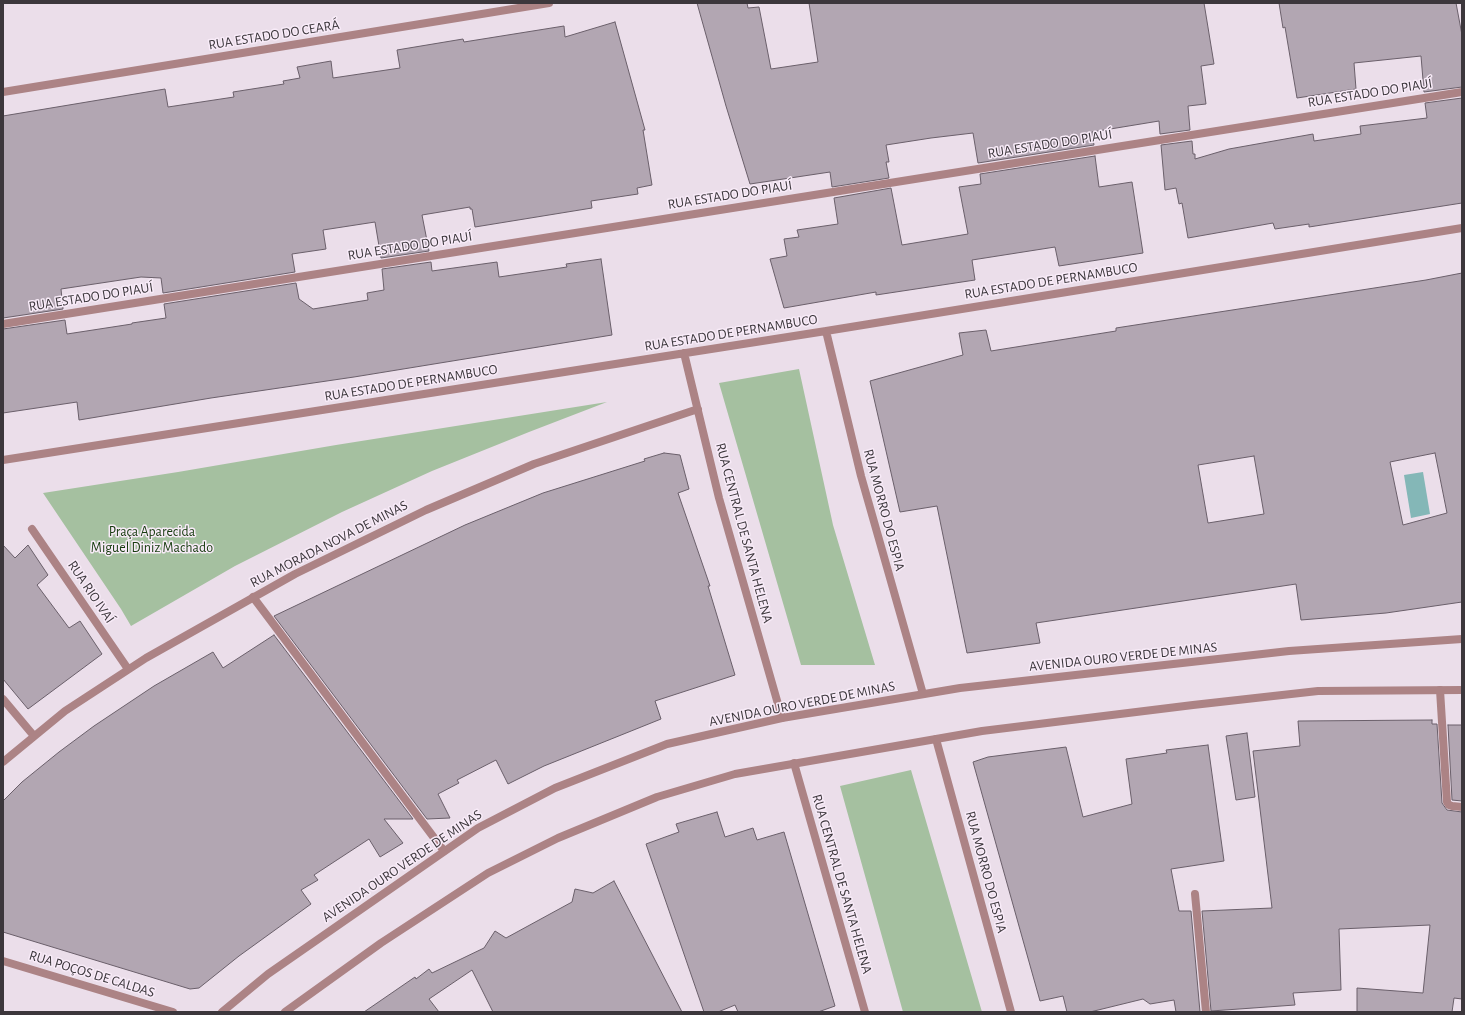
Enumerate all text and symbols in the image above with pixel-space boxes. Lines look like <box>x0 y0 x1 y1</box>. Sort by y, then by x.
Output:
street label: RUA ESTADO DO CEARÁ <box>207 16 341 54</box>
street label: RUA ESTADO DO PIAUÍ <box>1307 75 1433 111</box>
street label: RUA ESTADO DO PIAUÍ <box>987 126 1113 162</box>
street label: RUA ESTADO DO PIAUÍ <box>667 177 793 213</box>
street label: RUA ESTADO DO PIAUÍ <box>347 228 473 264</box>
street label: RUA ESTADO DE PERNAMBUCO <box>963 259 1139 303</box>
street label: RUA ESTADO DO PIAUÍ <box>28 279 154 315</box>
street label: RUA ESTADO DE PERNAMBUCO <box>643 311 819 355</box>
street label: RUA ESTADO DE PERNAMBUCO <box>323 361 499 405</box>
street label: RUA CENTRAL DE SANTA HELENA <box>712 441 776 625</box>
street label: RUA MORRO DO ESPIA <box>860 447 908 573</box>
street label: RUA MORADA NOVA DE MINAS <box>247 497 411 591</box>
park label: Praça Aparecida Miguel Diniz Machado <box>91 524 213 556</box>
street label: RUA RIO IVAÍ <box>64 558 118 626</box>
street label: AVENIDA OURO VERDE DE MINAS <box>1028 639 1218 675</box>
street label: AVENIDA OURO VERDE DE MINAS <box>708 678 896 730</box>
street label: RUA CENTRAL DE SANTA HELENA <box>808 792 876 976</box>
street label: AVENIDA OURO VERDE DE MINAS <box>319 806 485 926</box>
street label: RUA MORRO DO ESPIA <box>962 809 1010 935</box>
street label: RUA POÇOS DE CALDAS <box>27 947 157 1001</box>

